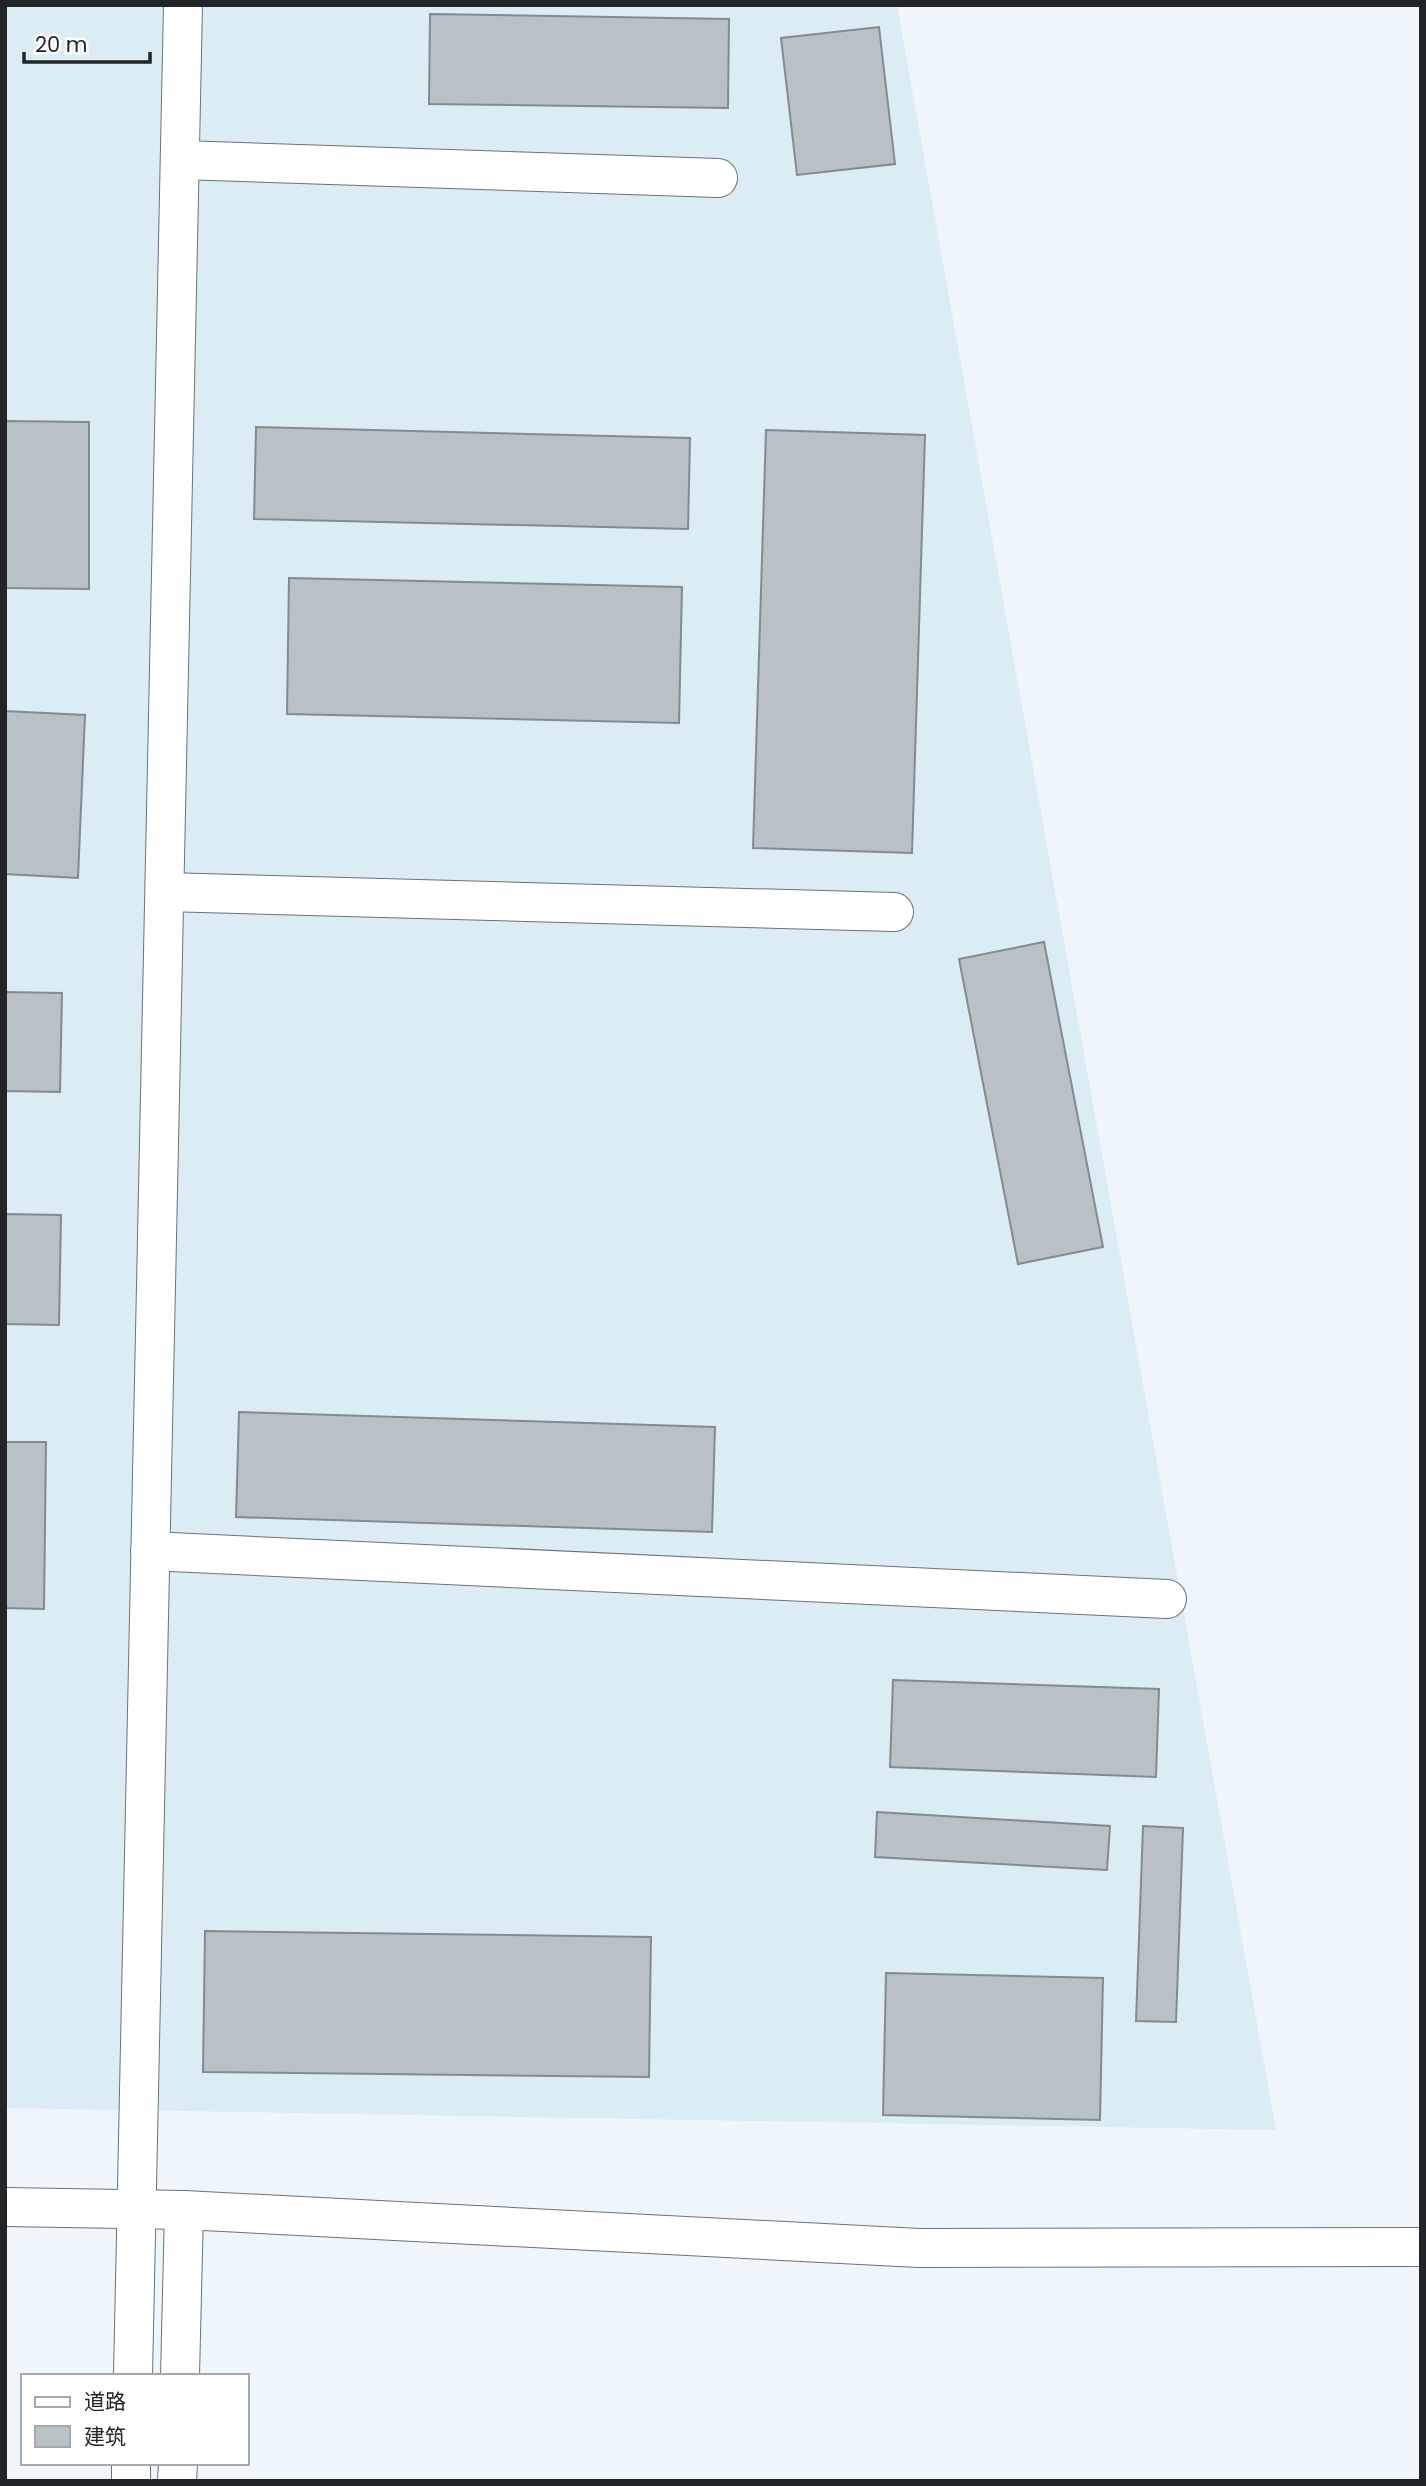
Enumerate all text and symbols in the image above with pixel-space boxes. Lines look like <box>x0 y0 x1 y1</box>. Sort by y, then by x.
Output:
scale bar <box>24 21 150 65</box>
text: 20 m <box>35 30 88 59</box>
legend <box>21 2374 248 2465</box>
text: 道路 <box>84 2387 126 2416</box>
text: 建筑 <box>84 2422 126 2451</box>

